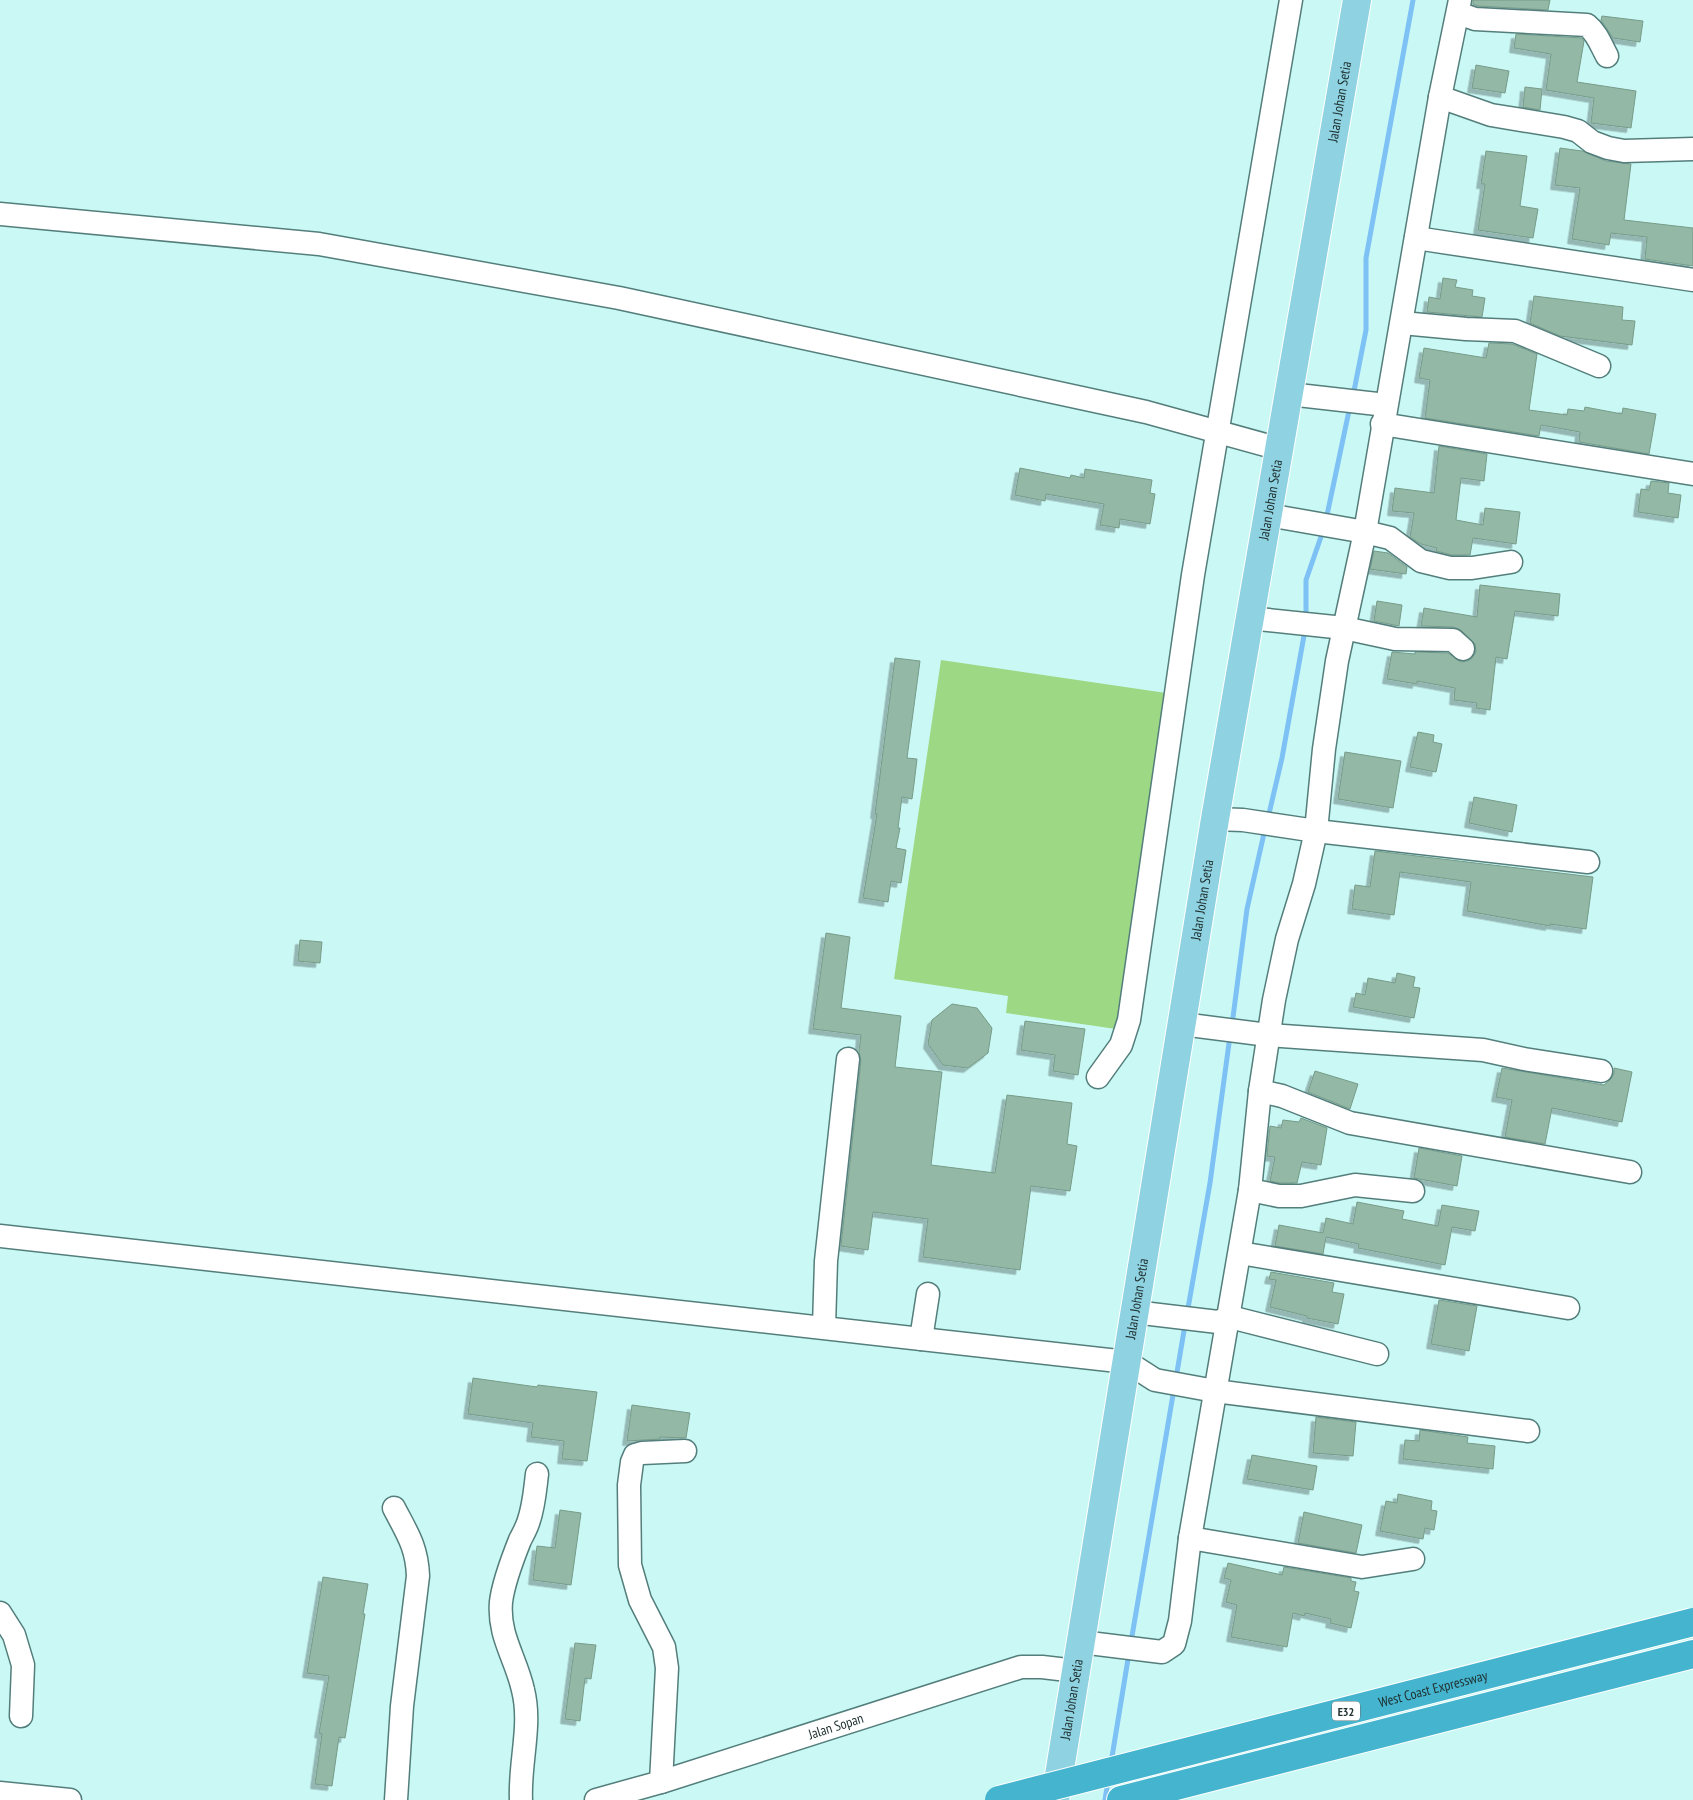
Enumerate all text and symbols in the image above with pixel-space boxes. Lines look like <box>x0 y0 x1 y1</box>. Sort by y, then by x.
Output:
street label: Jalan Johan Setia <box>1323 60 1355 144</box>
street label: Jalan Johan Setia <box>1254 458 1286 542</box>
street label: Jalan Johan Setia <box>1186 858 1217 943</box>
street label: Jalan Johan Setia <box>1121 1257 1152 1341</box>
street label: Jalan Johan Setia <box>1056 1658 1087 1742</box>
street label: West Coast Expressway <box>1377 1666 1490 1711</box>
road number: E32 <box>1332 1702 1360 1720</box>
street label: Jalan Sopan <box>805 1709 866 1744</box>

